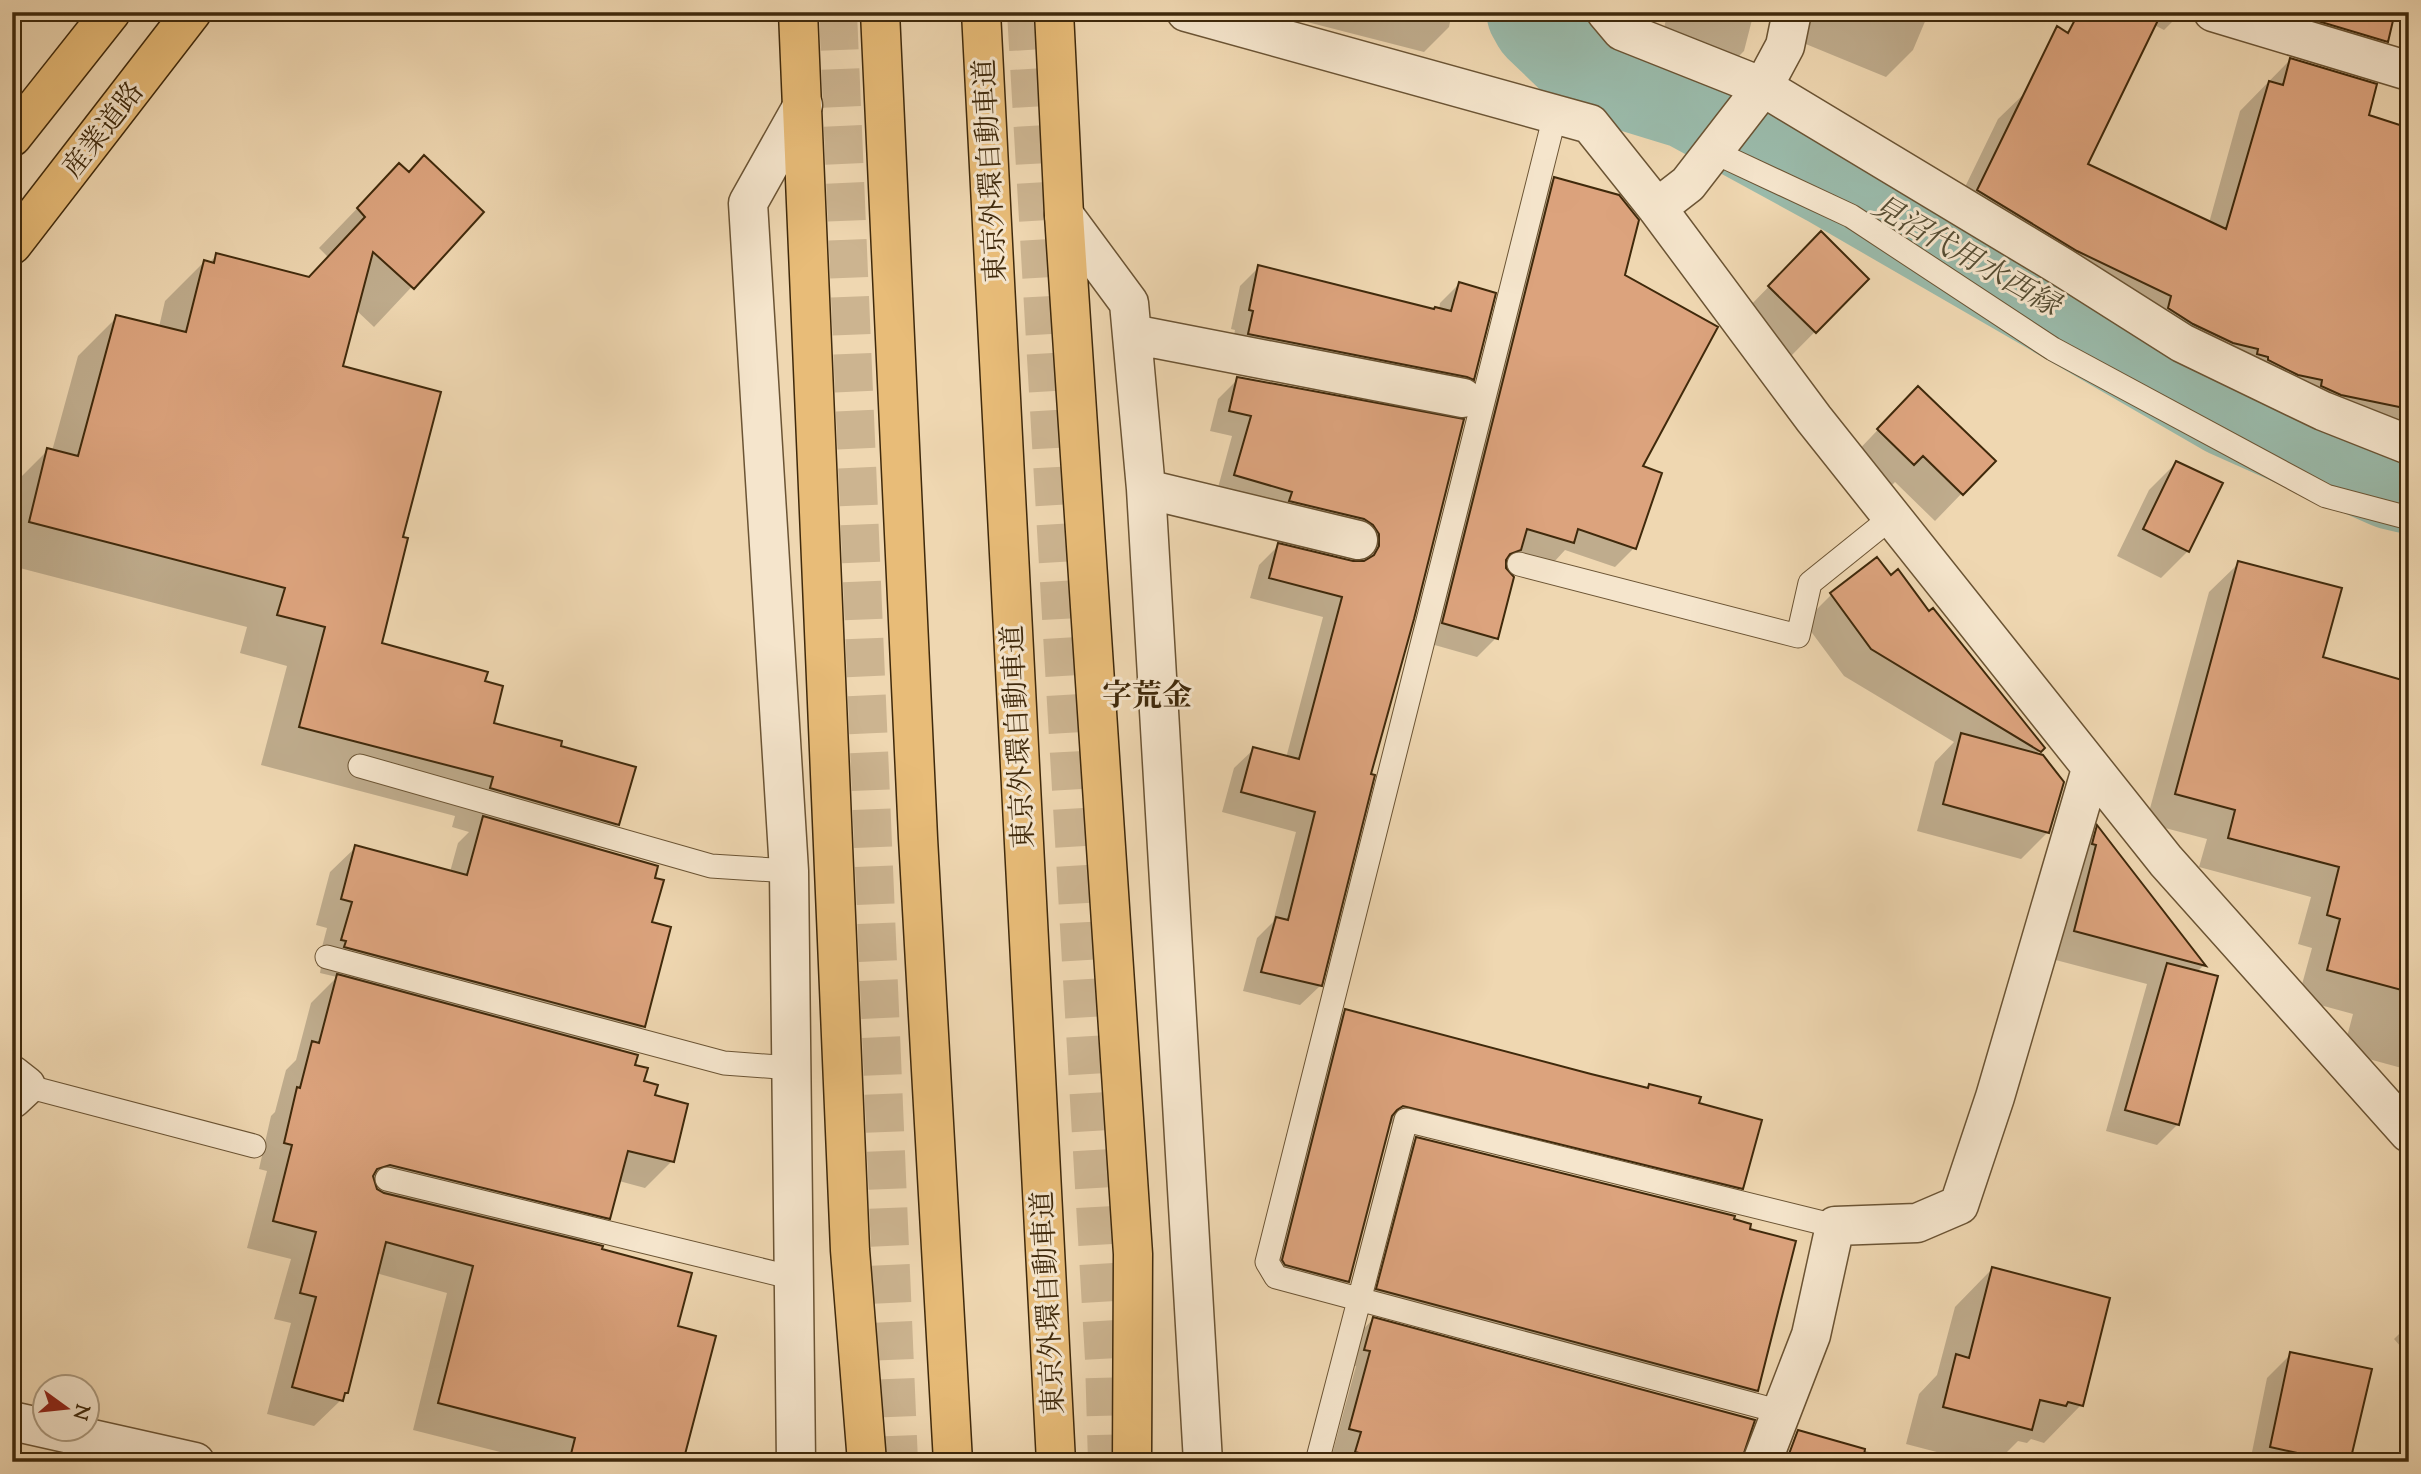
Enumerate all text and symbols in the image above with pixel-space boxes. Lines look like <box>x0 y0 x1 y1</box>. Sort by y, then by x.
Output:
street label: 東京外環自動車道 <box>966 58 1018 284</box>
street label: 産業道路 <box>54 74 155 187</box>
water label: 見沼代用水西縁 <box>1863 186 2069 330</box>
street label: 東京外環自動車道 <box>994 624 1046 850</box>
district label: 字荒金 <box>1102 676 1192 719</box>
street label: 東京外環自動車道 <box>1024 1190 1076 1416</box>
north arrow <box>32 1372 102 1442</box>
text: N <box>65 1401 95 1423</box>

